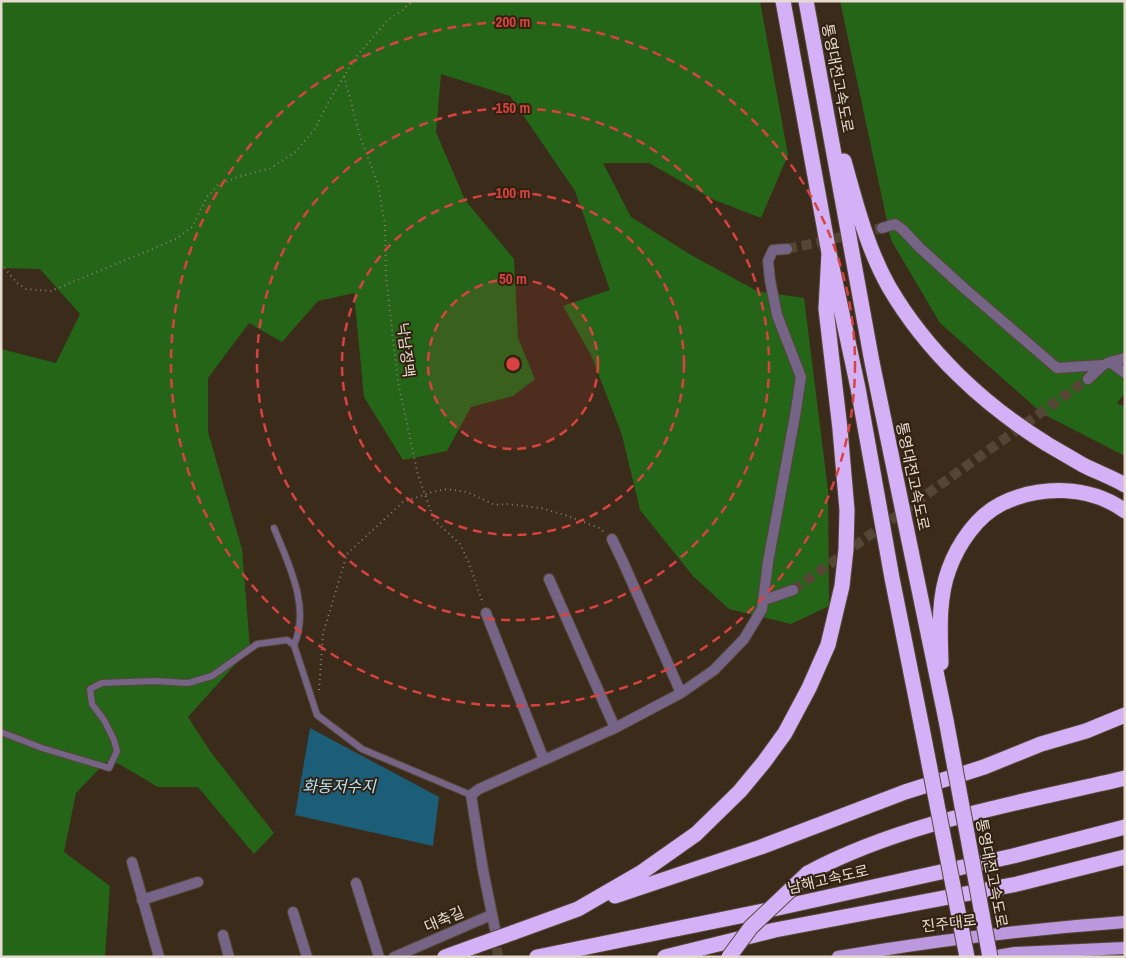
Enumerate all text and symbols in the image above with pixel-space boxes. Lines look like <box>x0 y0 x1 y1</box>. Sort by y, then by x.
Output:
text: 200 m <box>496 11 530 32</box>
street label: 통영대전고속도로 <box>817 22 859 134</box>
text: 150 m <box>496 97 530 118</box>
text: 100 m <box>496 182 530 203</box>
text: 50 m <box>499 268 527 289</box>
street label: 낙남정맥 <box>392 321 420 379</box>
centre of rings <box>504 355 522 373</box>
street label: 통영대전고속도로 <box>891 420 935 532</box>
water label: 화동저수지 <box>302 775 377 797</box>
street label: 통영대전고속도로 <box>971 817 1013 929</box>
street label: 남해고속도로 <box>785 859 871 899</box>
street label: 대축길 <box>421 901 467 937</box>
street label: 진주대로 <box>920 909 978 937</box>

